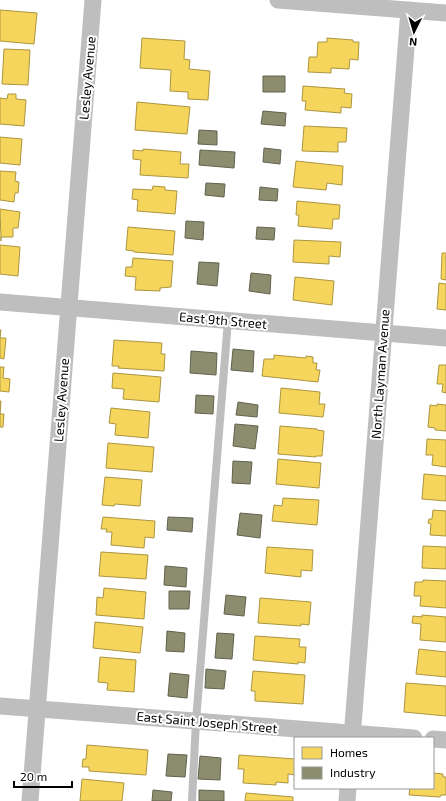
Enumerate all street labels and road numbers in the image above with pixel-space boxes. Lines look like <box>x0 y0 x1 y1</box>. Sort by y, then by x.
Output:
street label: Lesley Avenue <box>75 36 99 120</box>
street label: East 9th Street <box>179 308 267 332</box>
street label: North Layman Avenue <box>367 309 393 439</box>
street label: Lesley Avenue <box>50 358 72 442</box>
street label: East Saint Joseph Street <box>136 708 278 736</box>

